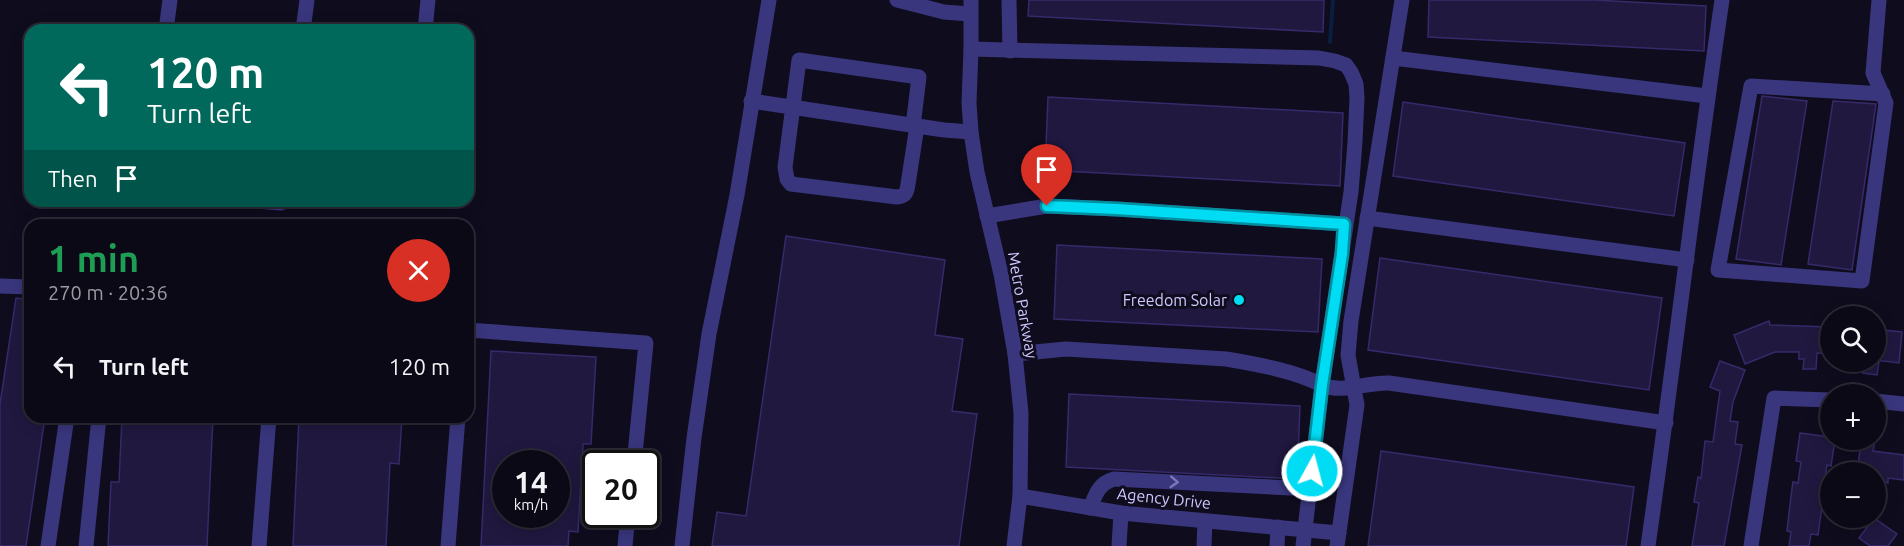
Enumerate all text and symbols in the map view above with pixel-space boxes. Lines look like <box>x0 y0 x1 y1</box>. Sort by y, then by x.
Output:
icon: left <box>48 48 126 126</box>
text: 120 m <box>147 49 264 96</box>
text: Turn left <box>147 98 251 128</box>
pin <box>1021 144 1072 206</box>
icon: arrive <box>1030 153 1063 186</box>
icon: arrive <box>110 162 143 195</box>
text: Then <box>48 166 98 191</box>
text: 1 min <box>48 238 139 279</box>
button: close <box>387 239 450 302</box>
street label: Metro Parkway <box>1005 250 1041 360</box>
text: 270 m · 20:36 <box>48 281 168 304</box>
place label: Freedom Solar <box>1123 291 1227 309</box>
marker: Freedom Solar <box>1232 293 1246 307</box>
map controls <box>1820 306 1886 528</box>
button: search <box>1820 306 1886 372</box>
icon: left <box>48 350 81 383</box>
text: Turn left <box>99 354 189 379</box>
text: 120 m <box>389 354 450 379</box>
button: + <box>1820 384 1886 450</box>
position arrow <box>1280 439 1344 503</box>
speed limit sign: 20 <box>582 450 660 528</box>
button: − <box>1820 462 1886 528</box>
text: 14 <box>514 465 548 499</box>
one-way arrow <box>1170 476 1179 489</box>
street label: Agency Drive <box>1116 484 1212 512</box>
text: km/h <box>514 496 548 513</box>

